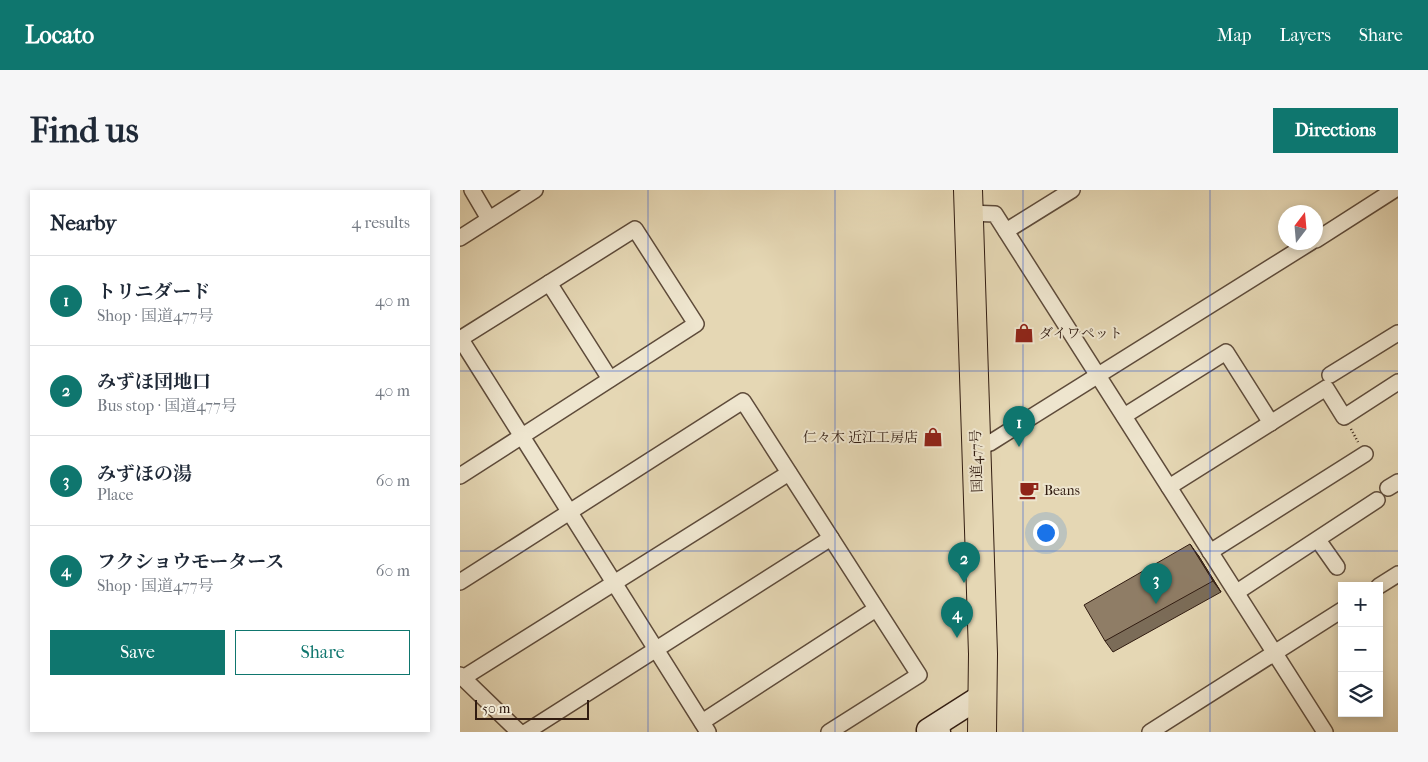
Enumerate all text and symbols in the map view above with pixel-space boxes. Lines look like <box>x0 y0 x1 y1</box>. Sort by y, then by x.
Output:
text: Locato <box>25 21 94 49</box>
text: Map <box>1217 25 1251 46</box>
text: Layers <box>1279 25 1331 46</box>
text: Share <box>1359 25 1403 46</box>
button: Directions <box>1273 108 1398 153</box>
text: Find us <box>30 110 139 151</box>
north arrow <box>1278 205 1323 250</box>
text: Nearby <box>50 211 116 235</box>
text: 4 results <box>352 213 410 232</box>
text: トリニダード <box>97 281 211 303</box>
text: 1 <box>63 291 69 310</box>
text: 40 m <box>375 291 410 310</box>
text: Shop · 国道477号 <box>97 306 214 325</box>
shop icon: ダイワペット <box>1013 322 1035 344</box>
place label: ダイワペット <box>1039 325 1123 342</box>
text: みずほ団地口 <box>97 371 211 393</box>
text: 2 <box>62 381 70 400</box>
text: 40 m <box>375 381 410 400</box>
text: Bus stop · 国道477号 <box>97 396 237 415</box>
pin: 1 <box>1003 406 1035 447</box>
shop icon: 仁々木 近江工房店 <box>922 426 944 448</box>
place label: 仁々木 近江工房店 <box>803 429 918 446</box>
street label: 国道477号 <box>967 429 986 493</box>
text: みずほの湯 <box>97 463 192 485</box>
text: 3 <box>63 471 69 490</box>
text: 60 m <box>376 471 410 490</box>
cafe icon: Beans <box>1018 479 1040 501</box>
place label: Beans <box>1044 482 1080 499</box>
text: Place <box>97 485 133 504</box>
your location <box>1033 520 1059 546</box>
pin: 2 <box>948 542 980 583</box>
text: フクショウモータース <box>97 551 284 573</box>
text: 4 <box>61 561 71 580</box>
text: 60 m <box>376 561 410 580</box>
pin: 3 <box>1140 563 1172 604</box>
text: Shop · 国道477号 <box>97 576 214 595</box>
map controls <box>1338 582 1383 717</box>
button: + <box>1338 582 1383 627</box>
pin: 4 <box>941 597 973 638</box>
button: − <box>1338 627 1383 672</box>
button: Save <box>50 630 225 675</box>
button: Share <box>235 630 410 675</box>
button: layers <box>1338 672 1383 717</box>
scale bar <box>475 697 589 720</box>
text: 50 m <box>482 700 510 717</box>

